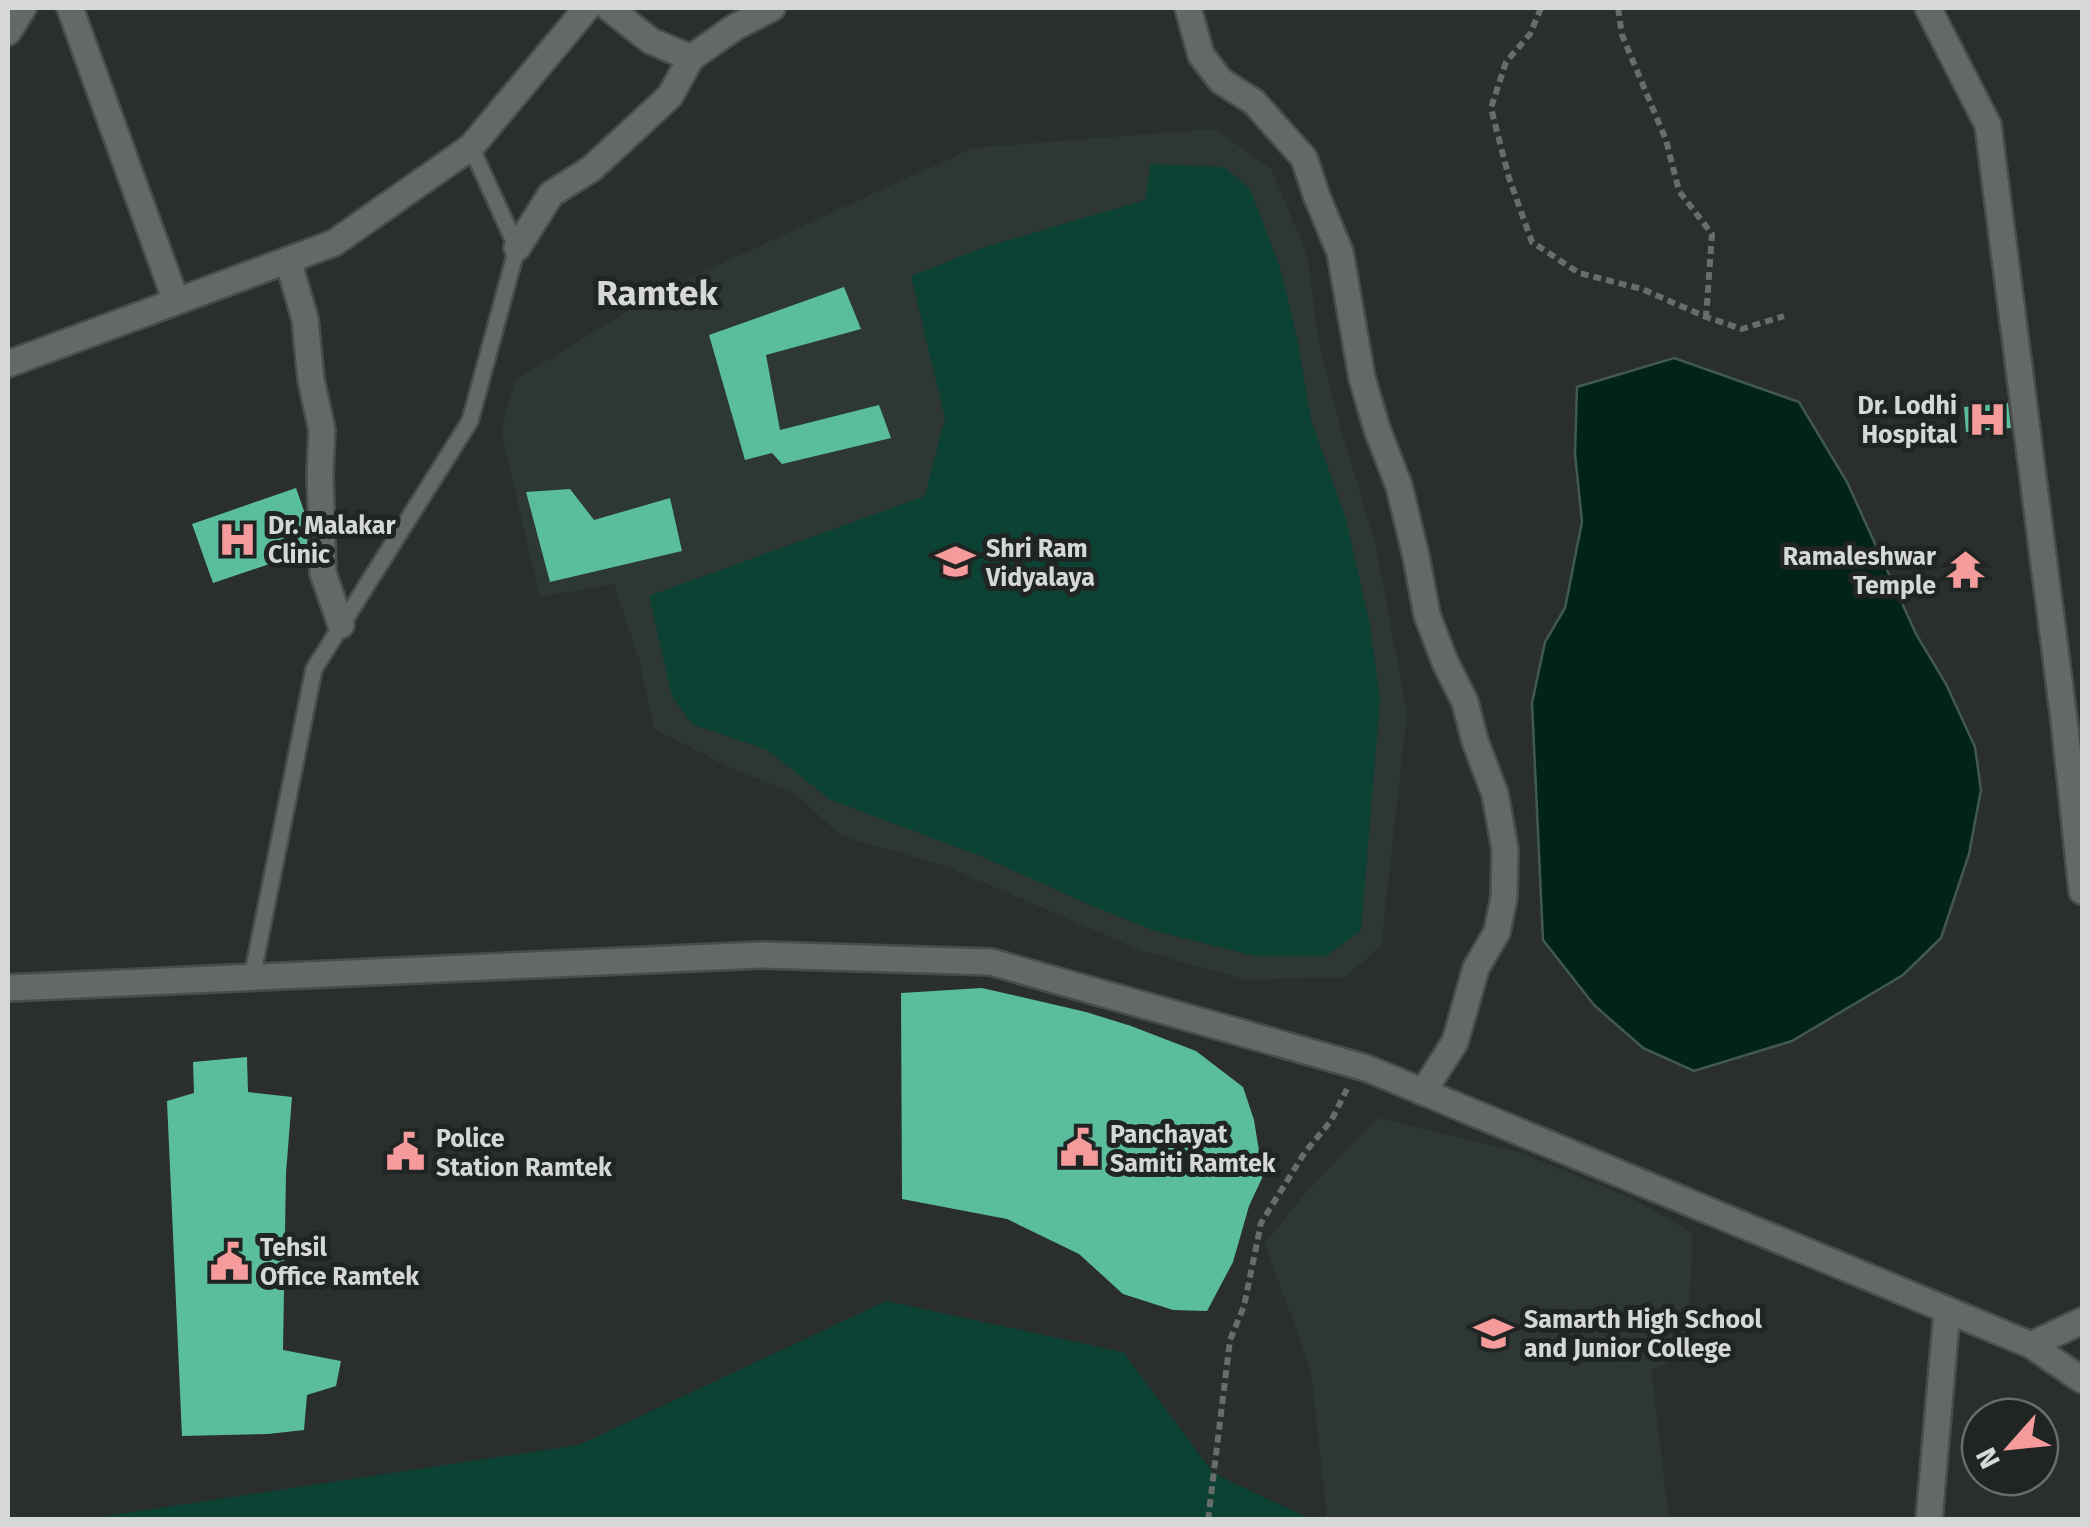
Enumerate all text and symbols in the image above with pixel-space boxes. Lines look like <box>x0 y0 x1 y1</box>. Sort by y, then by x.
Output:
district label: Ramtek <box>596 272 718 314</box>
place label: Dr. Lodhi Hospital <box>1857 391 1958 450</box>
hospital icon: Dr. Lodhi Hospital <box>1966 398 2008 440</box>
place label: Dr. Malakar Clinic <box>268 511 396 570</box>
hospital icon: Dr. Malakar Clinic <box>217 518 259 560</box>
place label: Shri Ram Vidyalaya <box>985 534 1095 593</box>
school or university icon: Shri Ram Vidyalaya <box>935 541 977 583</box>
place label: Ramaleshwar Temple <box>1783 542 1937 601</box>
temple icon: Ramaleshwar Temple <box>1945 549 1987 591</box>
place label: Panchayat Samiti Ramtek <box>1110 1120 1277 1179</box>
place label: Police Station Ramtek <box>436 1124 613 1183</box>
public building icon: Panchayat Samiti Ramtek <box>1059 1127 1101 1169</box>
public building icon: Police Station Ramtek <box>385 1131 427 1173</box>
place label: Tehsil Office Ramtek <box>260 1233 420 1292</box>
public building icon: Tehsil Office Ramtek <box>209 1240 251 1282</box>
place label: Samarth High School and Junior College <box>1524 1305 1763 1364</box>
school or university icon: Samarth High School and Junior College <box>1473 1312 1515 1354</box>
north arrow <box>1960 1397 2060 1497</box>
text: N <box>1969 1442 2007 1474</box>

